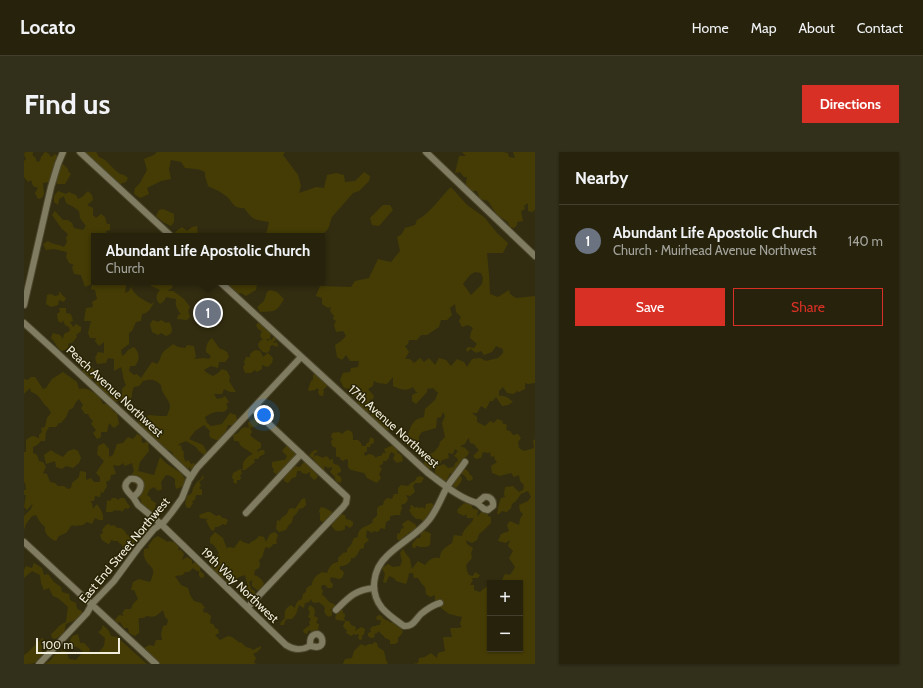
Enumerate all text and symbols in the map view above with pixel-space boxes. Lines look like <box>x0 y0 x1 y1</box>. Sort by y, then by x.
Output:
text: Locato <box>20 16 76 39</box>
text: Home <box>692 19 729 37</box>
text: Map <box>751 19 776 37</box>
text: About <box>798 19 835 37</box>
text: Contact <box>857 19 903 37</box>
button: Directions <box>802 85 899 123</box>
text: Find us <box>24 87 110 121</box>
text: Nearby <box>575 168 628 188</box>
text: Abundant Life Apostolic Church <box>613 224 817 242</box>
popup <box>91 233 325 285</box>
text: 1 <box>586 233 590 249</box>
text: 140 m <box>848 233 883 249</box>
text: Abundant Life Apostolic Church <box>106 242 310 260</box>
text: Church · Muirhead Avenue Northwest <box>613 242 816 258</box>
text: Church <box>106 260 145 276</box>
button: Save <box>575 288 725 326</box>
button: Share <box>733 288 883 326</box>
pin: 1 <box>195 298 221 328</box>
street label: Peach Avenue Northwest <box>63 342 167 440</box>
street label: 17th Avenue Northwest <box>346 381 442 471</box>
your location <box>254 405 274 425</box>
street label: East End Street Northwest <box>75 494 173 606</box>
street label: 19th Way Northwest <box>198 544 282 626</box>
map controls <box>487 580 523 652</box>
button: + <box>487 580 523 616</box>
button: − <box>487 616 523 652</box>
scale bar <box>36 636 120 655</box>
text: 100 m <box>42 638 73 652</box>

